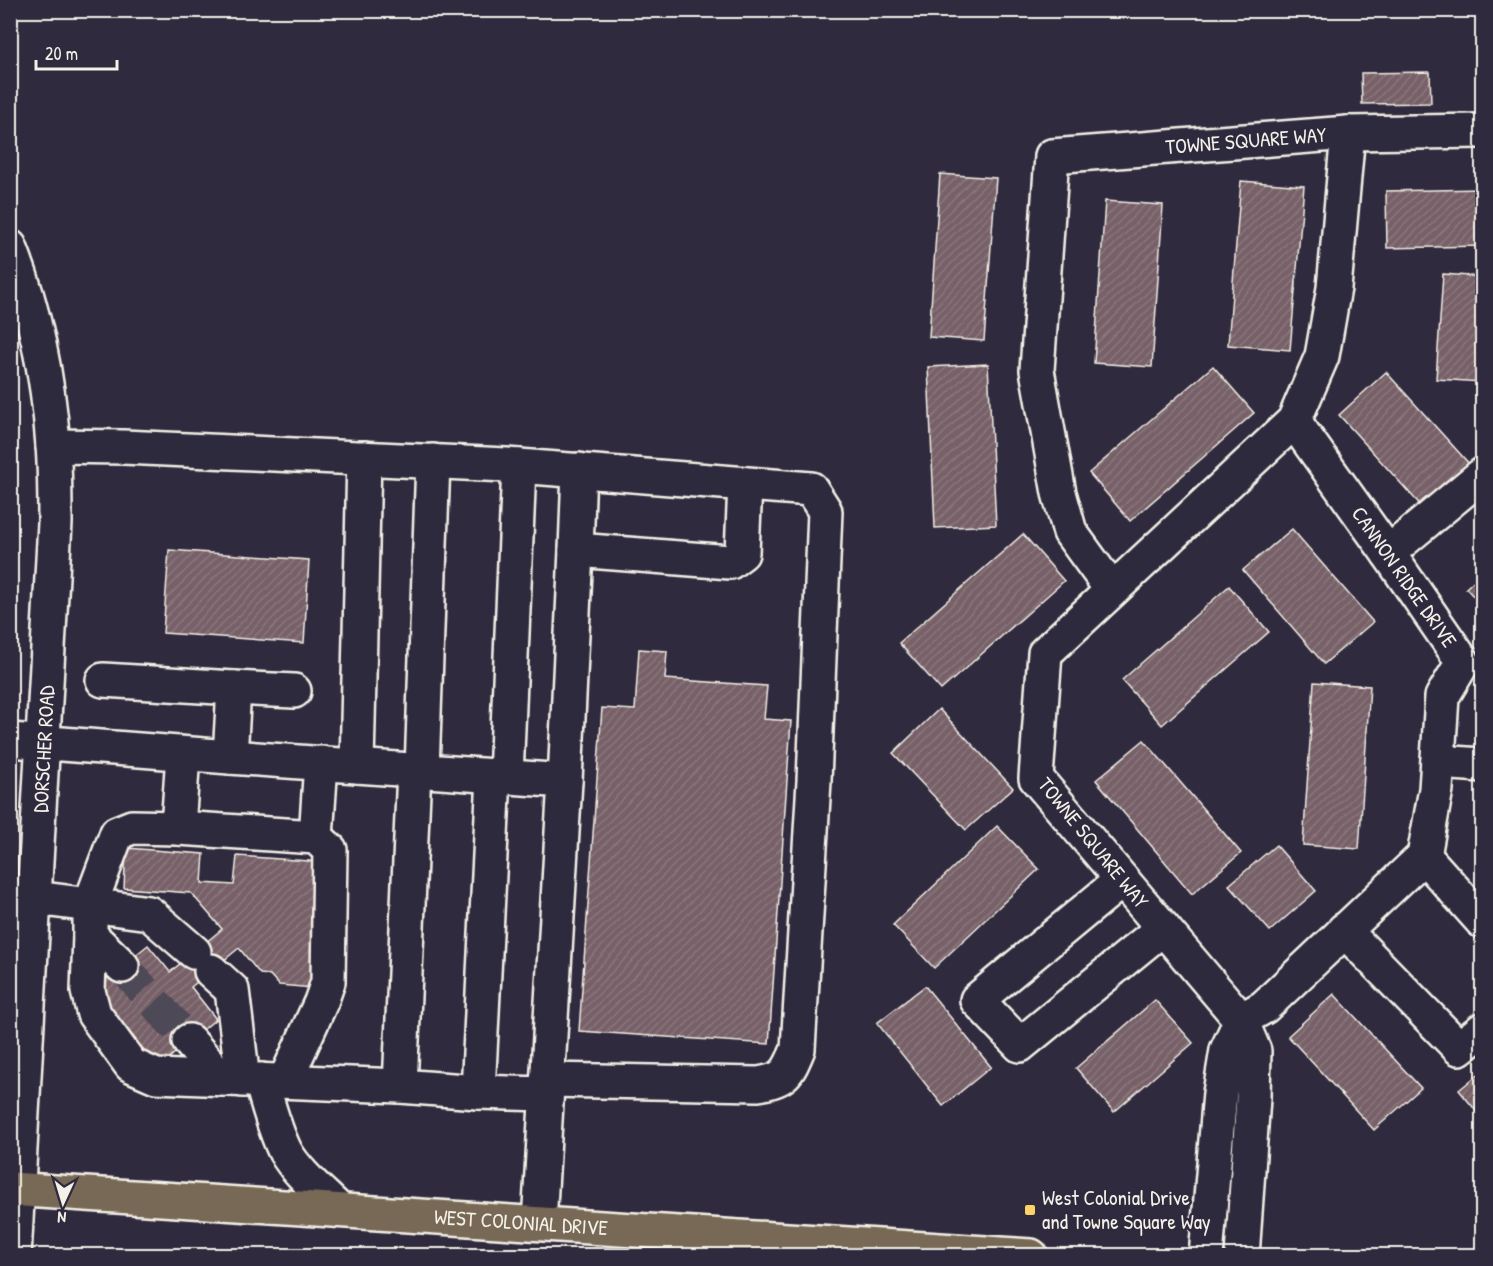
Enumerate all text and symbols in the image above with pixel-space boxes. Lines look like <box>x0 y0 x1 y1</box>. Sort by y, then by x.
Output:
scale bar <box>36 33 117 71</box>
text: 20 m <box>45 41 78 66</box>
street label: TOWNE SQUARE WAY <box>1164 120 1328 161</box>
street label: CANNON RIDGE DRIVE <box>1345 500 1464 653</box>
street label: DORSCHER ROAD <box>26 685 61 813</box>
street label: TOWNE SQUARE WAY <box>1031 771 1156 915</box>
north arrow <box>33 1173 93 1233</box>
place label: West Colonial Drive and Towne Square Way <box>1042 1183 1211 1236</box>
street label: WEST COLONIAL DRIVE <box>433 1202 609 1242</box>
marker: West Colonial Drive and Towne Square Way <box>1023 1203 1037 1217</box>
text: N <box>56 1207 67 1229</box>

